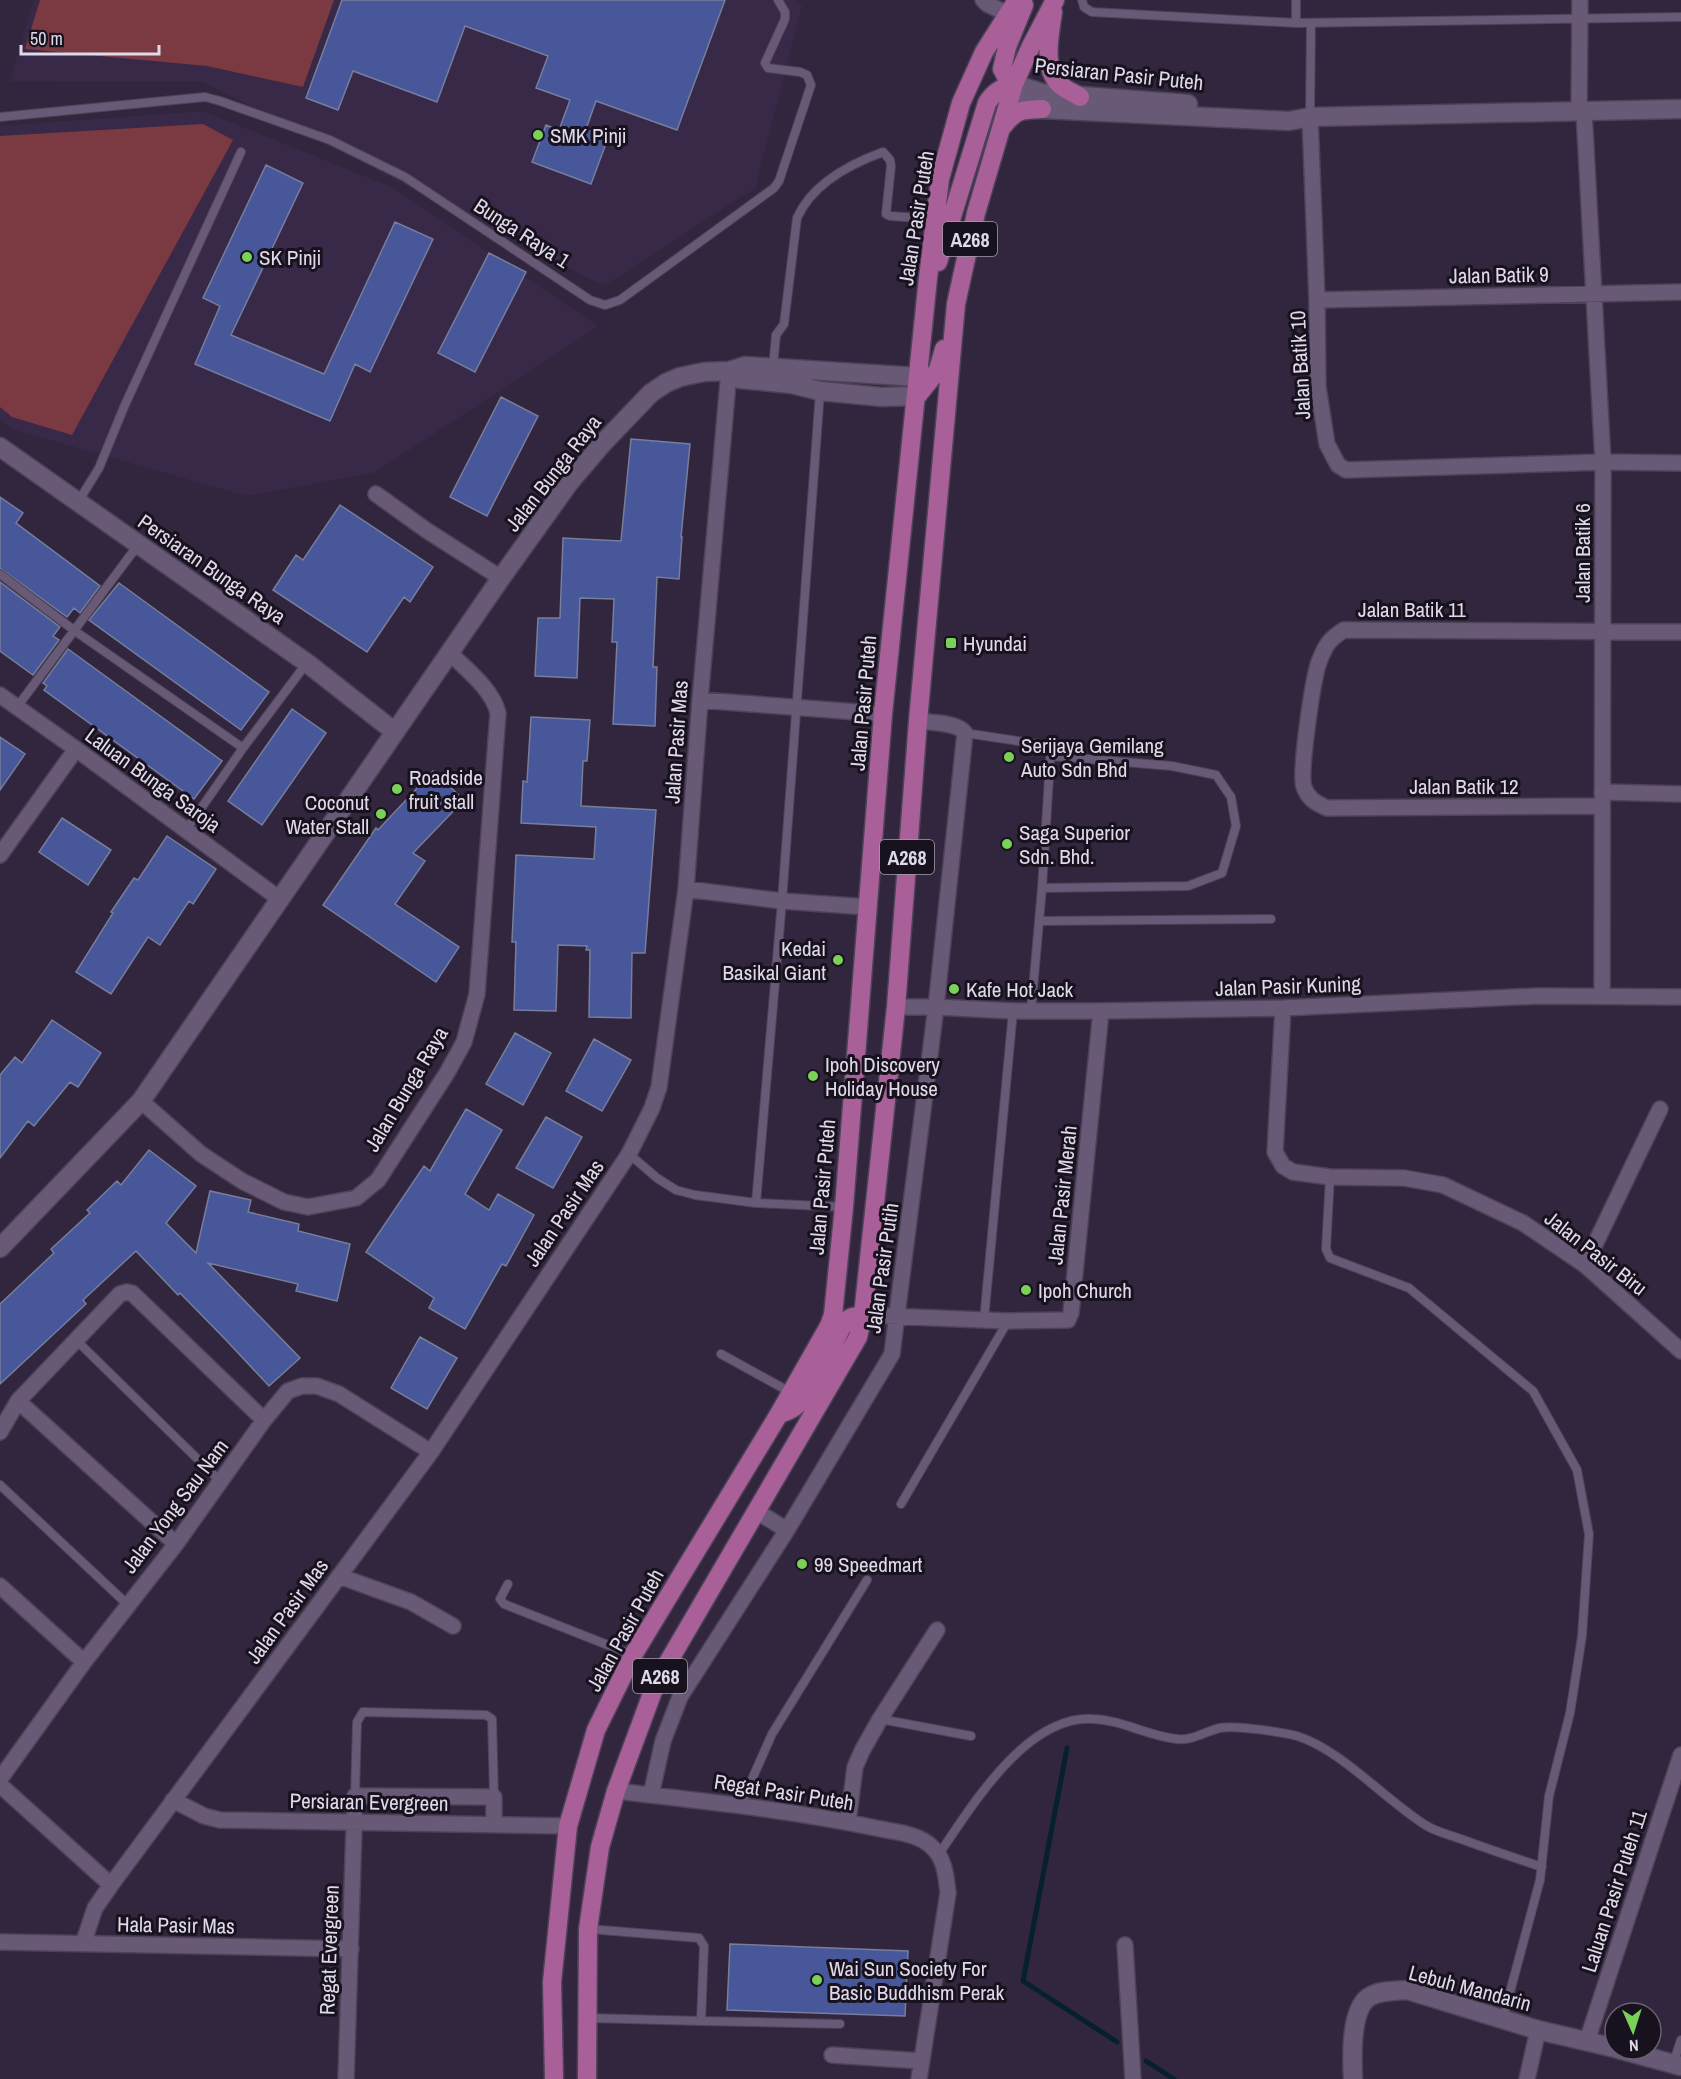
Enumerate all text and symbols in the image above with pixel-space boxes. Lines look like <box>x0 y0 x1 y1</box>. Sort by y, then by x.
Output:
scale bar <box>21 18 159 56</box>
text: 50 m <box>30 26 63 51</box>
street label: Persiaran Pasir Puteh <box>1033 51 1205 97</box>
place label: SMK Pinji <box>550 121 627 150</box>
marker: SMK Pinji <box>531 128 545 142</box>
street label: Jalan Pasir Puteh <box>891 149 941 287</box>
street label: Bunga Raya 1 <box>468 191 576 275</box>
road number: A268 <box>943 222 997 256</box>
place label: SK Pinji <box>259 243 321 272</box>
marker: SK Pinji <box>240 250 254 264</box>
street label: Jalan Batik 9 <box>1449 260 1549 290</box>
street label: Jalan Batik 10 <box>1283 310 1317 420</box>
street label: Jalan Bunga Raya <box>498 408 608 537</box>
street label: Jalan Batik 6 <box>1568 503 1597 603</box>
street label: Persiaran Bunga Raya <box>132 507 292 631</box>
street label: Jalan Batik 11 <box>1358 595 1466 624</box>
place label: Hyundai <box>963 629 1027 658</box>
street label: Jalan Pasir Puteh <box>843 634 883 772</box>
marker: Hyundai <box>944 636 958 650</box>
street label: Jalan Pasir Mas <box>657 679 695 805</box>
street label: Laluan Bunga Saroja <box>79 721 227 839</box>
place label: Serijaya Gemilang Auto Sdn Bhd <box>1020 731 1164 784</box>
marker: Serijaya Gemilang Auto Sdn Bhd <box>1002 750 1016 764</box>
place label: Roadside fruit stall <box>409 763 483 816</box>
street label: Jalan Batik 12 <box>1409 772 1519 801</box>
marker: Roadside fruit stall <box>390 782 404 796</box>
place label: Coconut Water Stall <box>285 788 369 841</box>
marker: Coconut Water Stall <box>374 807 388 821</box>
place label: Saga Superior Sdn. Bhd. <box>1019 818 1130 871</box>
marker: Saga Superior Sdn. Bhd. <box>1000 837 1014 851</box>
road number: A268 <box>880 840 934 874</box>
place label: Kedai Basikal Giant <box>723 934 826 987</box>
marker: Kedai Basikal Giant <box>831 953 845 967</box>
street label: Jalan Pasir Kuning <box>1215 969 1362 1003</box>
place label: Kafe Hot Jack <box>966 975 1074 1004</box>
marker: Kafe Hot Jack <box>947 982 961 996</box>
street label: Jalan Bunga Raya <box>357 1021 455 1157</box>
place label: Ipoh Discovery Holiday House <box>825 1050 940 1103</box>
marker: Ipoh Discovery Holiday House <box>806 1069 820 1083</box>
street label: Jalan Pasir Puteh <box>802 1118 842 1256</box>
street label: Jalan Pasir Merah <box>1040 1124 1084 1266</box>
street label: Jalan Pasir Mas <box>517 1154 611 1272</box>
street label: Jalan Pasir Putih <box>859 1201 905 1335</box>
street label: Jalan Pasir Biru <box>1539 1204 1653 1302</box>
place label: Ipoh Church <box>1038 1276 1132 1305</box>
marker: Ipoh Church <box>1019 1283 1033 1297</box>
street label: Jalan Yong Sau Nam <box>115 1433 235 1579</box>
place label: 99 Speedmart <box>814 1550 922 1579</box>
street label: Jalan Pasir Mas <box>239 1553 335 1669</box>
marker: 99 Speedmart <box>795 1557 809 1571</box>
street label: Jalan Pasir Puteh <box>579 1564 671 1696</box>
road number: A268 <box>633 1659 687 1693</box>
street label: Regat Pasir Puteh <box>712 1767 856 1817</box>
street label: Persiaran Evergreen <box>289 1786 449 1818</box>
street label: Laluan Pasir Puteh 11 <box>1574 1806 1654 1976</box>
street label: Regat Evergreen <box>312 1884 346 2016</box>
street label: Hala Pasir Mas <box>117 1909 235 1941</box>
place label: Wai Sun Society For Basic Buddhism Perak <box>829 1954 1005 2007</box>
street label: Lebuh Mandarin <box>1406 1958 1534 2018</box>
marker: Wai Sun Society For Basic Buddhism Perak <box>810 1973 824 1987</box>
north arrow <box>1603 2001 1663 2061</box>
text: N <box>1628 2035 1639 2057</box>

